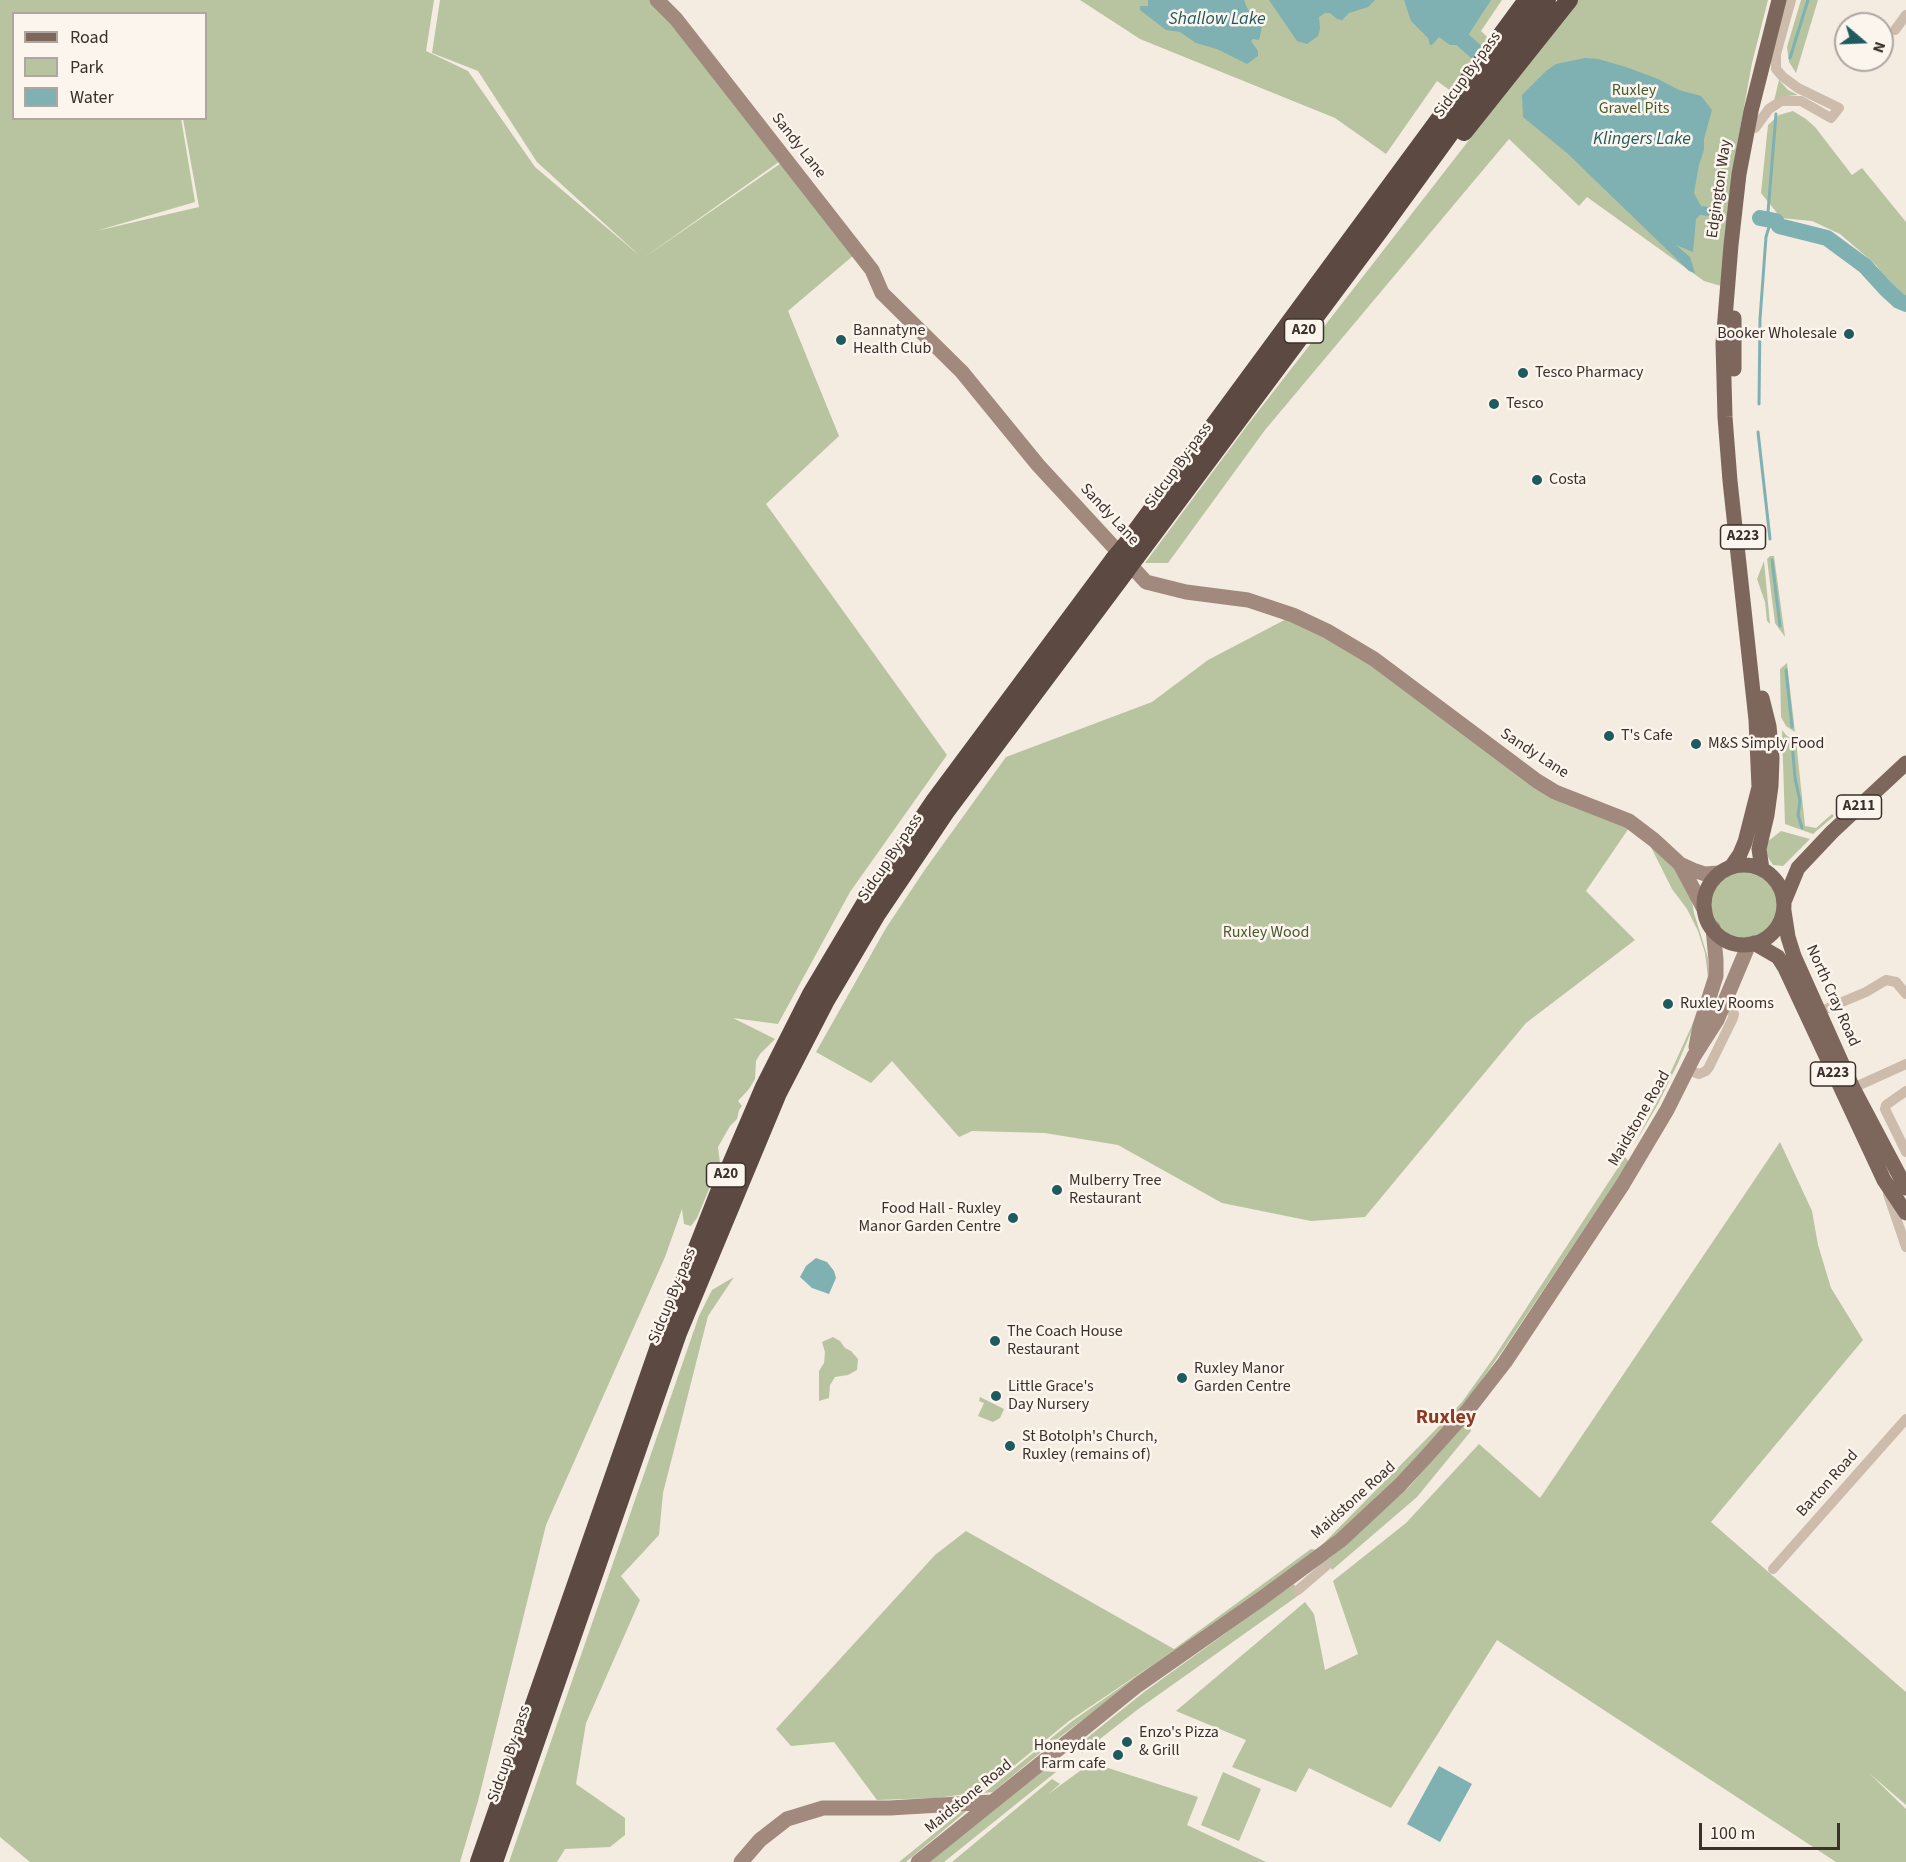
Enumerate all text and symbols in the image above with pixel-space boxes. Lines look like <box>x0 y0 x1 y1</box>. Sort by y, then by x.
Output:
water label: Shallow Lake <box>1168 9 1266 31</box>
legend <box>12 12 207 120</box>
north arrow <box>1834 12 1894 72</box>
text: Road <box>70 25 109 50</box>
street label: Sidcup By-pass <box>1430 28 1506 122</box>
text: N <box>1867 39 1891 56</box>
text: Park <box>70 55 104 80</box>
park label: Ruxley Gravel Pits <box>1599 81 1669 119</box>
text: Water <box>70 85 114 110</box>
street label: Sandy Lane <box>767 110 829 182</box>
water label: Klingers Lake <box>1593 129 1691 151</box>
street label: Edgington Way <box>1704 138 1736 240</box>
road number: A20 <box>1284 319 1324 343</box>
place label: Bannatyne Health Club <box>853 321 931 359</box>
place label: Booker Wholesale <box>1717 324 1837 344</box>
marker: Booker Wholesale <box>1842 327 1856 341</box>
marker: Bannatyne Health Club <box>834 333 848 347</box>
place label: Tesco Pharmacy <box>1535 363 1644 383</box>
marker: Tesco Pharmacy <box>1516 366 1530 380</box>
place label: Tesco <box>1506 394 1544 414</box>
marker: Tesco <box>1487 397 1501 411</box>
street label: Sidcup By-pass <box>1141 419 1217 513</box>
place label: Costa <box>1549 470 1586 490</box>
marker: Costa <box>1530 473 1544 487</box>
street label: Sandy Lane <box>1076 480 1142 550</box>
road number: A223 <box>1720 525 1766 549</box>
street label: Sandy Lane <box>1496 725 1572 783</box>
place label: T's Cafe <box>1621 726 1673 746</box>
marker: T's Cafe <box>1602 729 1616 743</box>
place label: M&S Simply Food <box>1708 734 1824 754</box>
marker: M&S Simply Food <box>1689 737 1703 751</box>
road number: A211 <box>1836 795 1882 819</box>
street label: Sidcup By-pass <box>855 811 927 905</box>
park label: Ruxley Wood <box>1223 923 1309 943</box>
street label: North Cray Road <box>1801 942 1863 1050</box>
place label: Ruxley Rooms <box>1680 994 1774 1014</box>
marker: Ruxley Rooms <box>1661 997 1675 1011</box>
road number: A223 <box>1810 1062 1856 1086</box>
street label: Maidstone Road <box>1605 1068 1675 1170</box>
road number: A20 <box>706 1163 746 1187</box>
place label: Mulberry Tree Restaurant <box>1069 1171 1161 1209</box>
marker: Mulberry Tree Restaurant <box>1050 1183 1064 1197</box>
place label: Food Hall - Ruxley Manor Garden Centre <box>858 1199 1001 1237</box>
marker: Food Hall - Ruxley Manor Garden Centre <box>1006 1211 1020 1225</box>
street label: Sidcup By-pass <box>645 1245 701 1347</box>
place label: The Coach House Restaurant <box>1007 1322 1123 1360</box>
marker: The Coach House Restaurant <box>988 1334 1002 1348</box>
place label: Ruxley Manor Garden Centre <box>1194 1359 1291 1397</box>
marker: Ruxley Manor Garden Centre <box>1175 1371 1189 1385</box>
place label: Little Grace's Day Nursery <box>1008 1377 1094 1415</box>
marker: Little Grace's Day Nursery <box>989 1389 1003 1403</box>
district label: Ruxley <box>1416 1407 1476 1431</box>
place label: St Botolph's Church, Ruxley (remains of) <box>1022 1427 1158 1465</box>
marker: St Botolph's Church, Ruxley (remains of) <box>1003 1439 1017 1453</box>
street label: Barton Road <box>1793 1447 1863 1521</box>
street label: Maidstone Road <box>1308 1458 1400 1544</box>
street label: Sidcup By-pass <box>484 1703 536 1805</box>
place label: Enzo's Pizza & Grill <box>1139 1723 1219 1761</box>
marker: Enzo's Pizza & Grill <box>1120 1735 1134 1749</box>
place label: Honeydale Farm cafe <box>1034 1736 1106 1774</box>
marker: Honeydale Farm cafe <box>1111 1748 1125 1762</box>
street label: Maidstone Road <box>921 1756 1017 1838</box>
scale bar <box>1702 1811 1843 1849</box>
text: 100 m <box>1710 1821 1755 1846</box>

